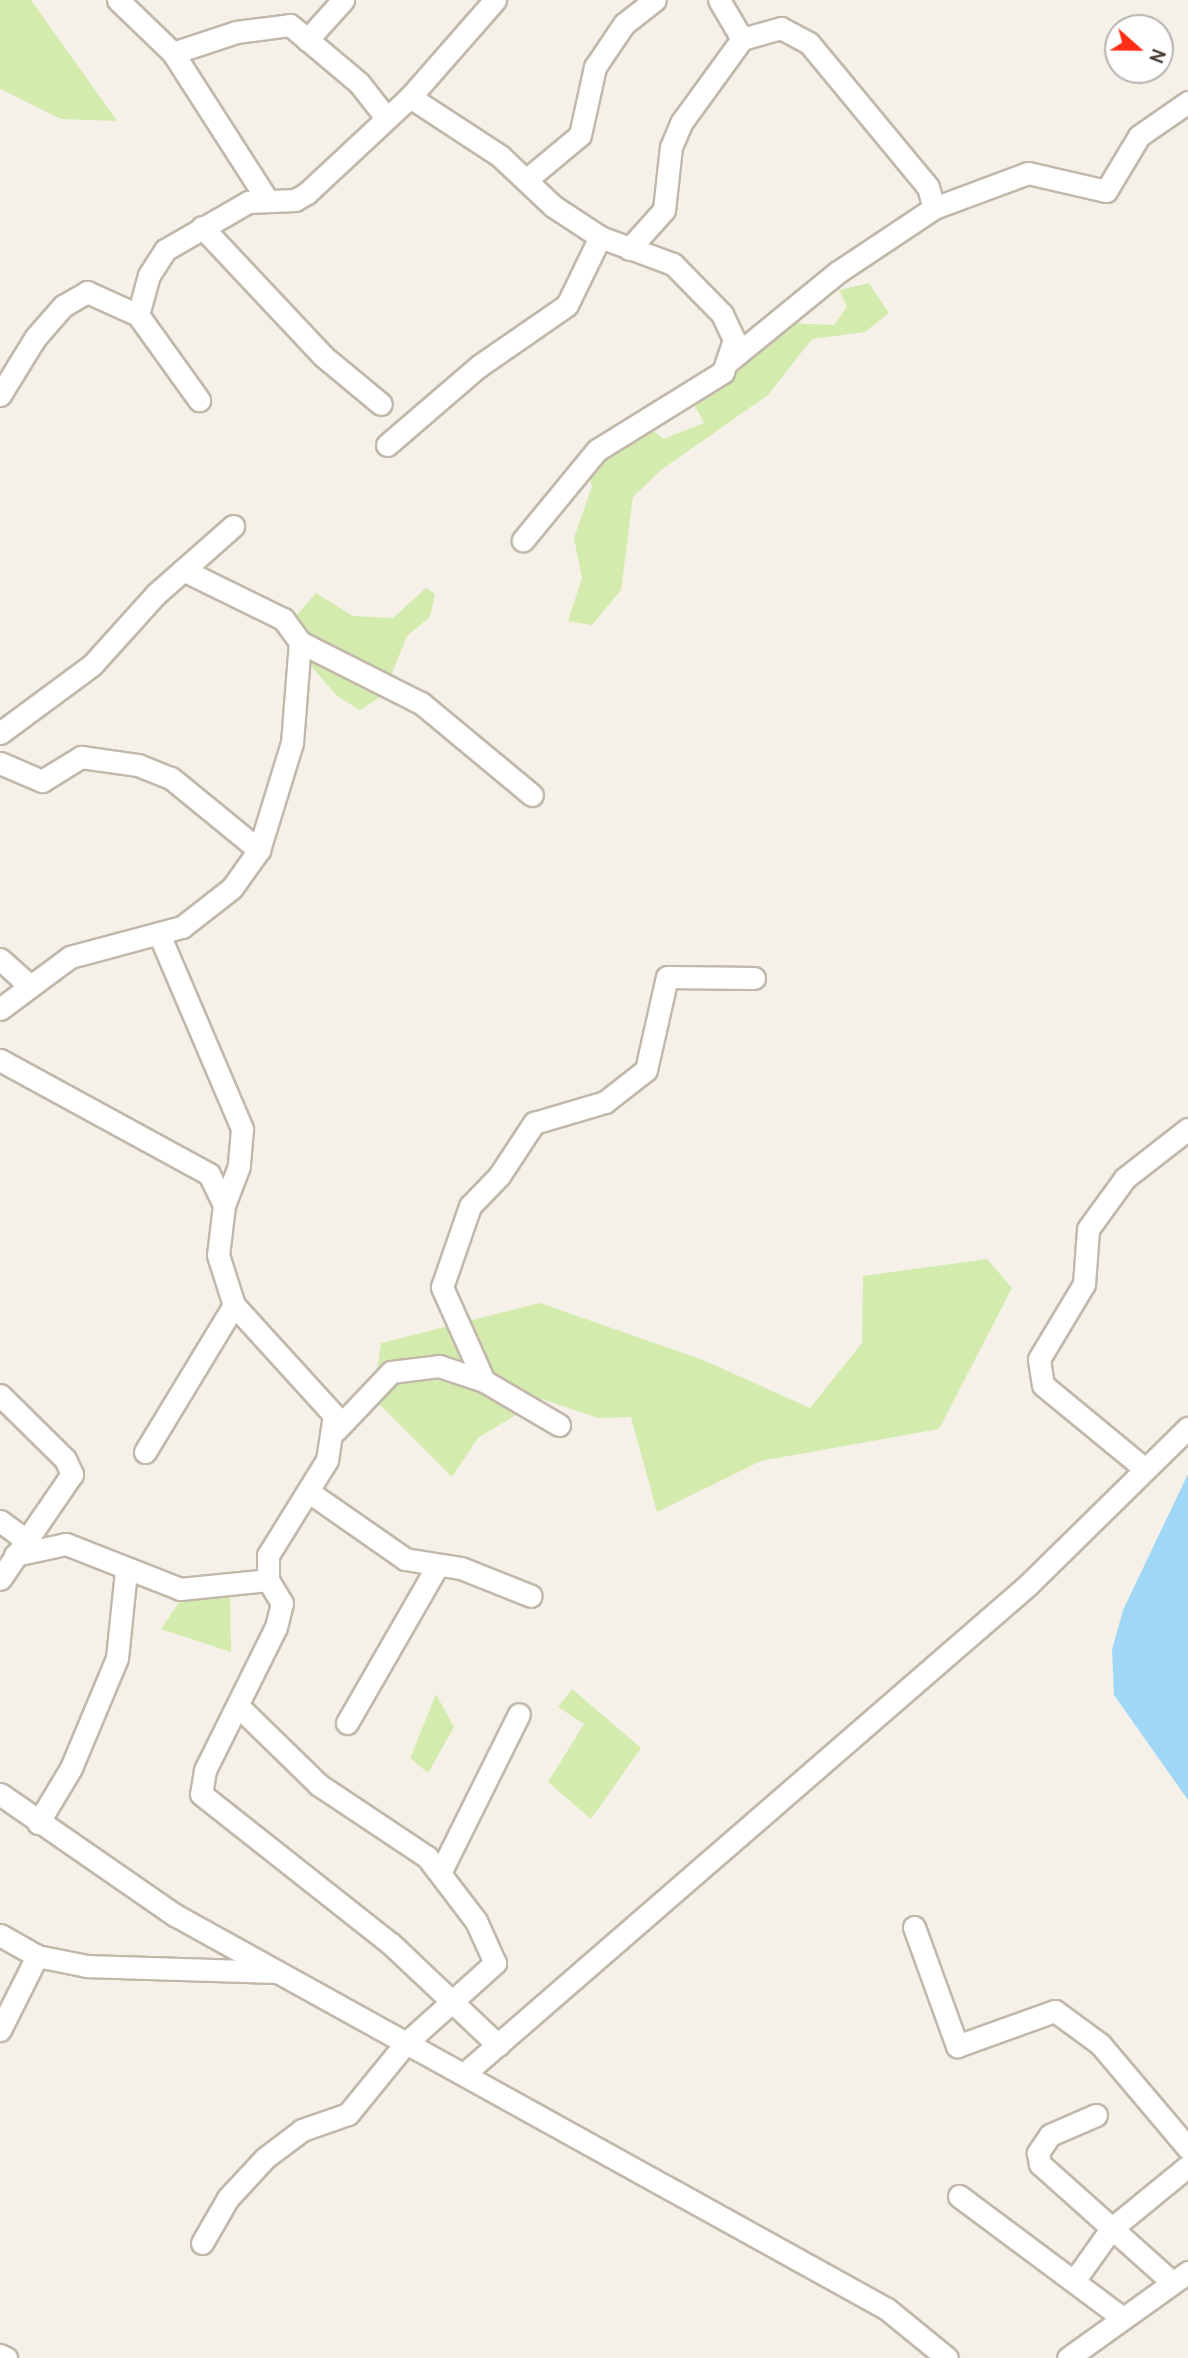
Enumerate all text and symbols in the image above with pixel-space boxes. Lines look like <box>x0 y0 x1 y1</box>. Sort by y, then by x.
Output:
north arrow <box>1104 14 1174 84</box>
text: N <box>1144 46 1170 66</box>

